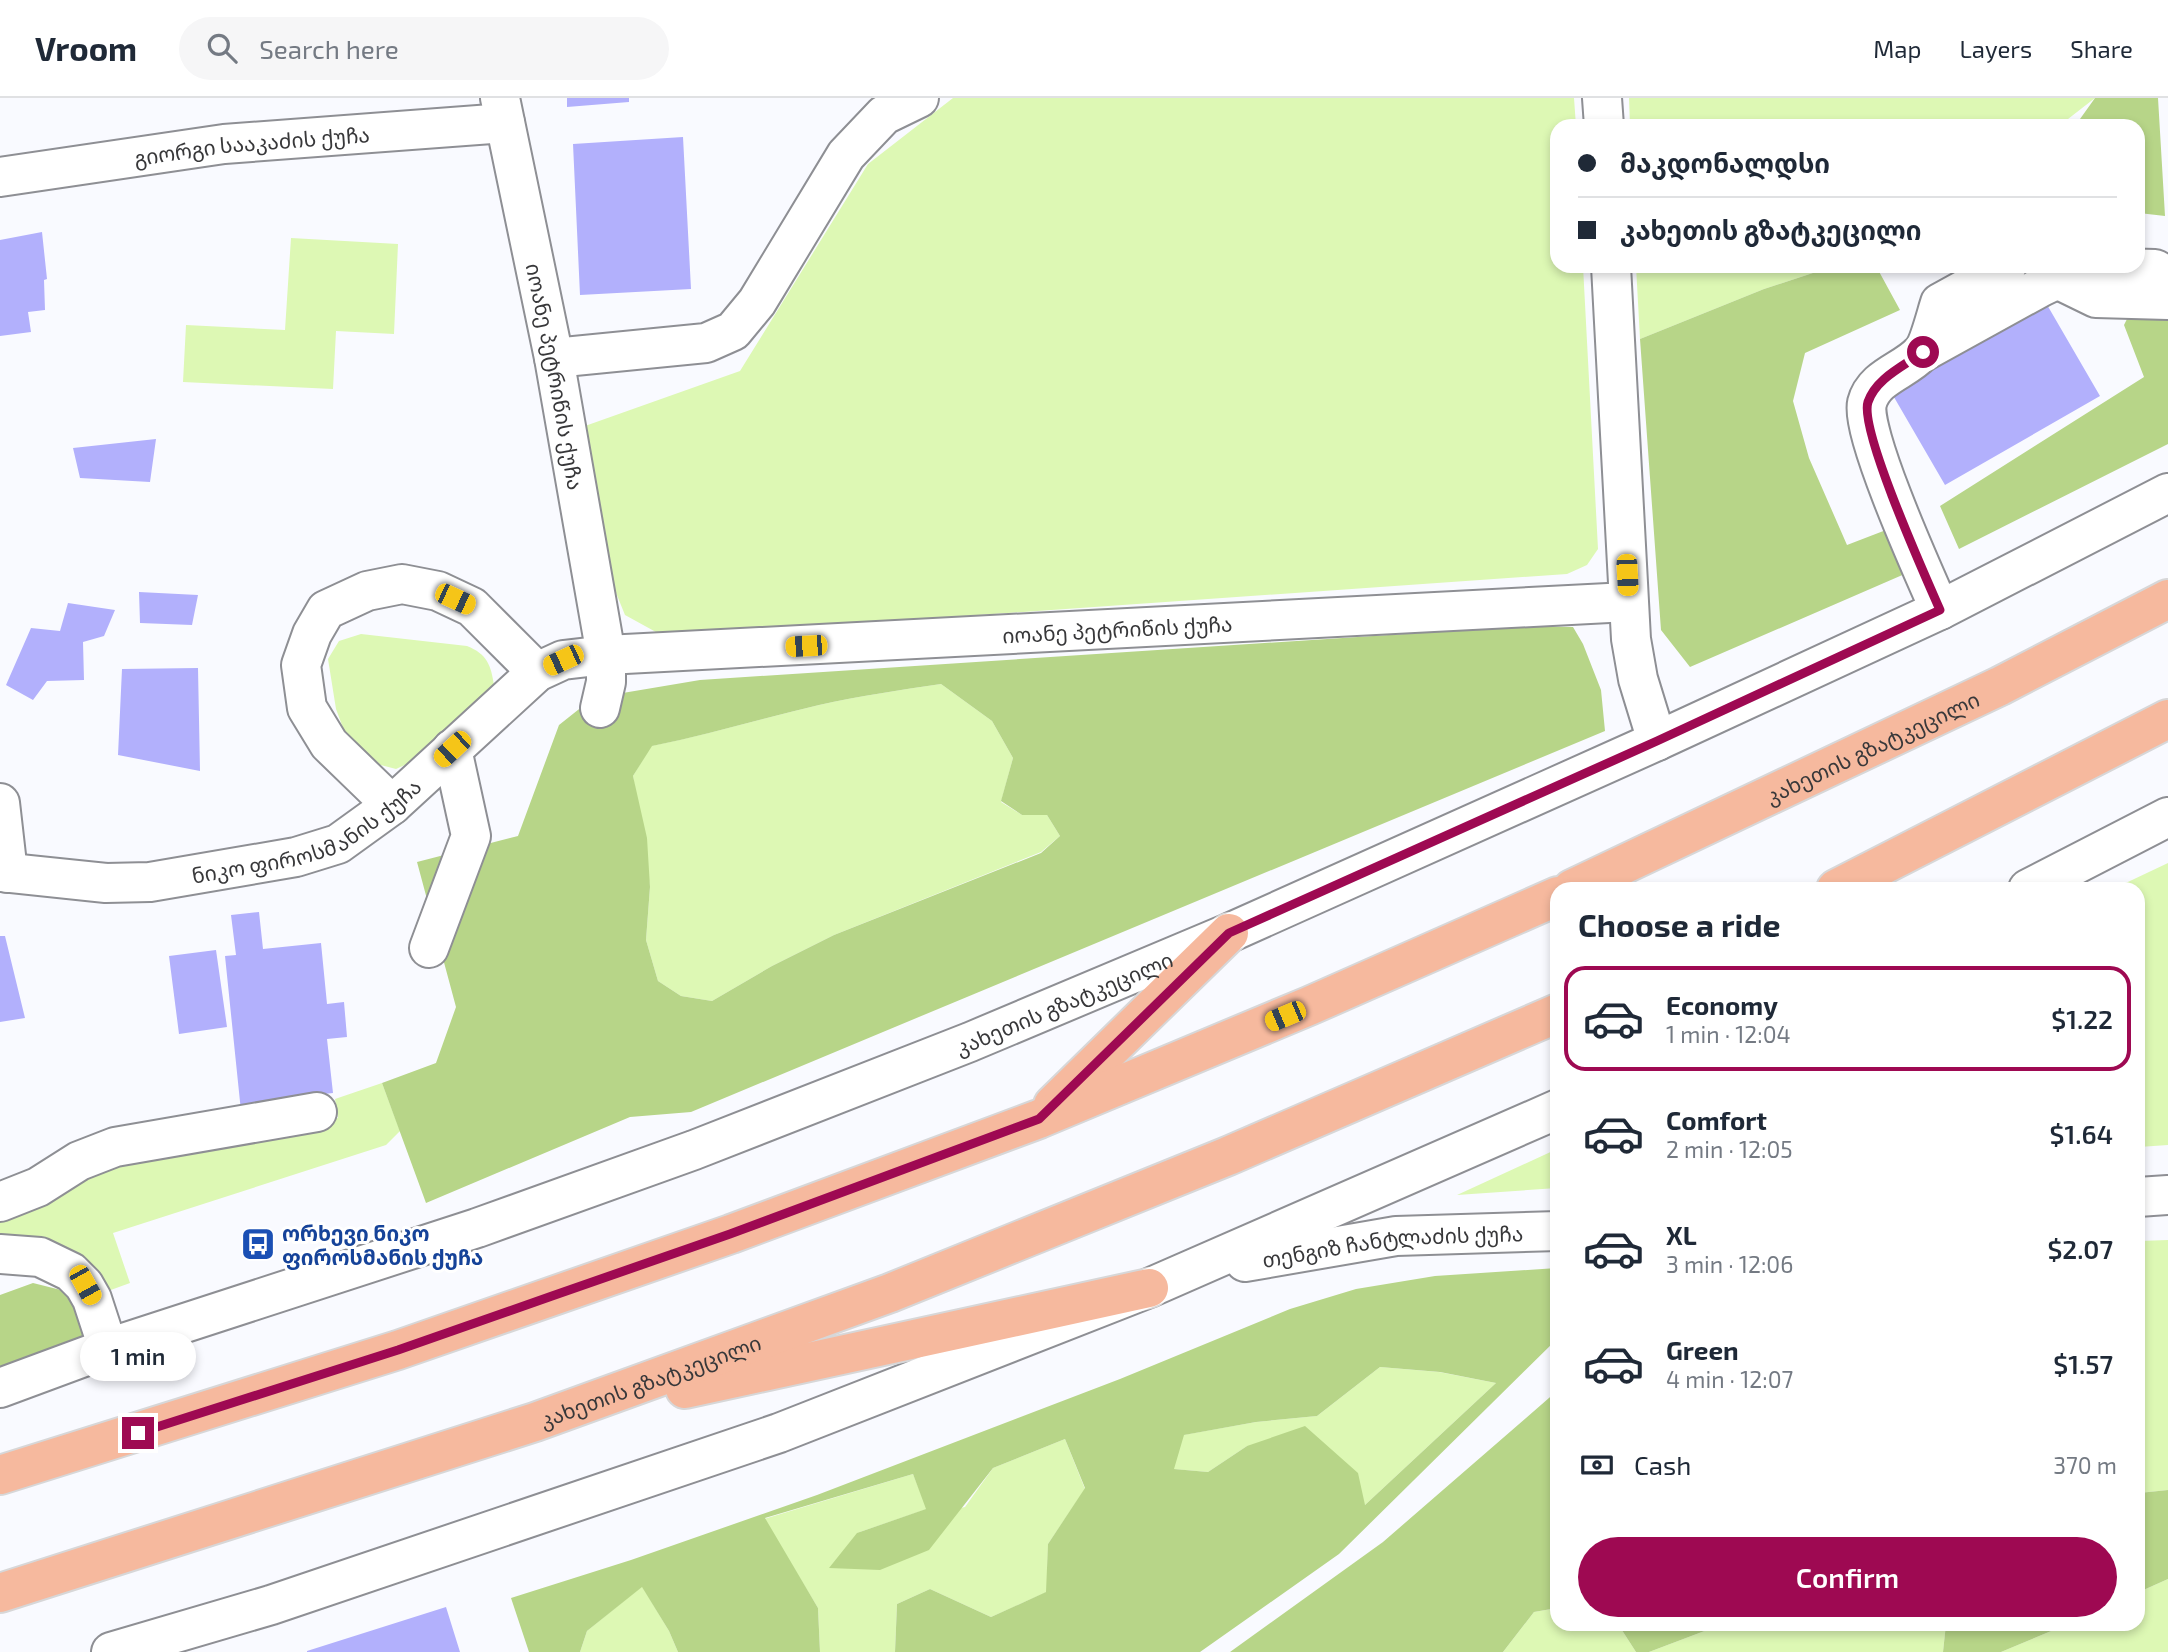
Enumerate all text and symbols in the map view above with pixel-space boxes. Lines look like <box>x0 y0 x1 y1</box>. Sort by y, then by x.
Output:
search box <box>179 17 669 80</box>
text: Vroom <box>35 28 137 68</box>
icon: search <box>203 29 241 67</box>
text: Search here <box>259 33 399 64</box>
text: Map <box>1873 34 1921 63</box>
text: Layers <box>1959 34 2032 63</box>
text: Share <box>2070 34 2133 63</box>
street label: გიორგი სააკაძის ქუჩა <box>132 121 371 171</box>
text: მაკდონალდსი <box>1620 147 1830 178</box>
text: კახეთის გზატკეცილი <box>1620 214 1921 245</box>
street label: იოანე პეტრიწის ქუჩა <box>522 261 589 492</box>
route start <box>1907 336 1939 368</box>
car <box>1616 553 1639 597</box>
car <box>432 581 479 617</box>
street label: იოანე პეტრიწის ქუჩა <box>1002 610 1233 647</box>
car <box>785 634 828 658</box>
car <box>540 642 587 678</box>
street label: კახეთის გზატკეცილი <box>1761 685 1983 809</box>
car <box>430 727 475 771</box>
street label: ნიკო ფიროსმანის ქუჩა <box>190 773 425 887</box>
text: Choose a ride <box>1578 905 1781 943</box>
street label: კახეთის გზატკეცილი <box>952 946 1176 1060</box>
icon: car <box>1582 987 1645 1050</box>
text: Economy <box>1666 989 1778 1020</box>
car <box>1262 998 1309 1034</box>
text: $1.22 <box>2051 1003 2113 1034</box>
text: 1 min · 12:04 <box>1666 1020 1791 1048</box>
icon: car <box>1582 1102 1645 1165</box>
text: Comfort <box>1666 1104 1767 1135</box>
text: $1.64 <box>2050 1118 2113 1149</box>
text: 2 min · 12:05 <box>1666 1135 1793 1163</box>
icon: car <box>1582 1217 1645 1280</box>
text: XL <box>1666 1219 1697 1250</box>
place label: ორხევი ნიკო ფიროსმანის ქუჩა <box>282 1220 483 1270</box>
street label: თენგიზ ჩანტლაძის ქუჩა <box>1260 1220 1524 1271</box>
bus stop icon: ორხევი ნიკო ფიროსმანის ქუჩა <box>239 1225 277 1263</box>
text: $2.07 <box>2047 1233 2113 1264</box>
text: 3 min · 12:06 <box>1666 1250 1793 1278</box>
car <box>66 1262 105 1308</box>
street label: კახეთის გზატკეცილი <box>536 1329 764 1433</box>
callout: 1 min <box>80 1332 196 1380</box>
icon: car <box>1582 1332 1645 1395</box>
text: Green <box>1666 1334 1739 1365</box>
text: 1 min <box>111 1342 165 1370</box>
text: $1.57 <box>2053 1348 2113 1379</box>
text: 4 min · 12:07 <box>1666 1365 1793 1393</box>
route end <box>122 1417 154 1449</box>
icon: cash <box>1578 1446 1616 1484</box>
text: Cash <box>1634 1449 1691 1480</box>
text: 370 m <box>2053 1451 2117 1479</box>
button: Confirm <box>1578 1537 2117 1617</box>

